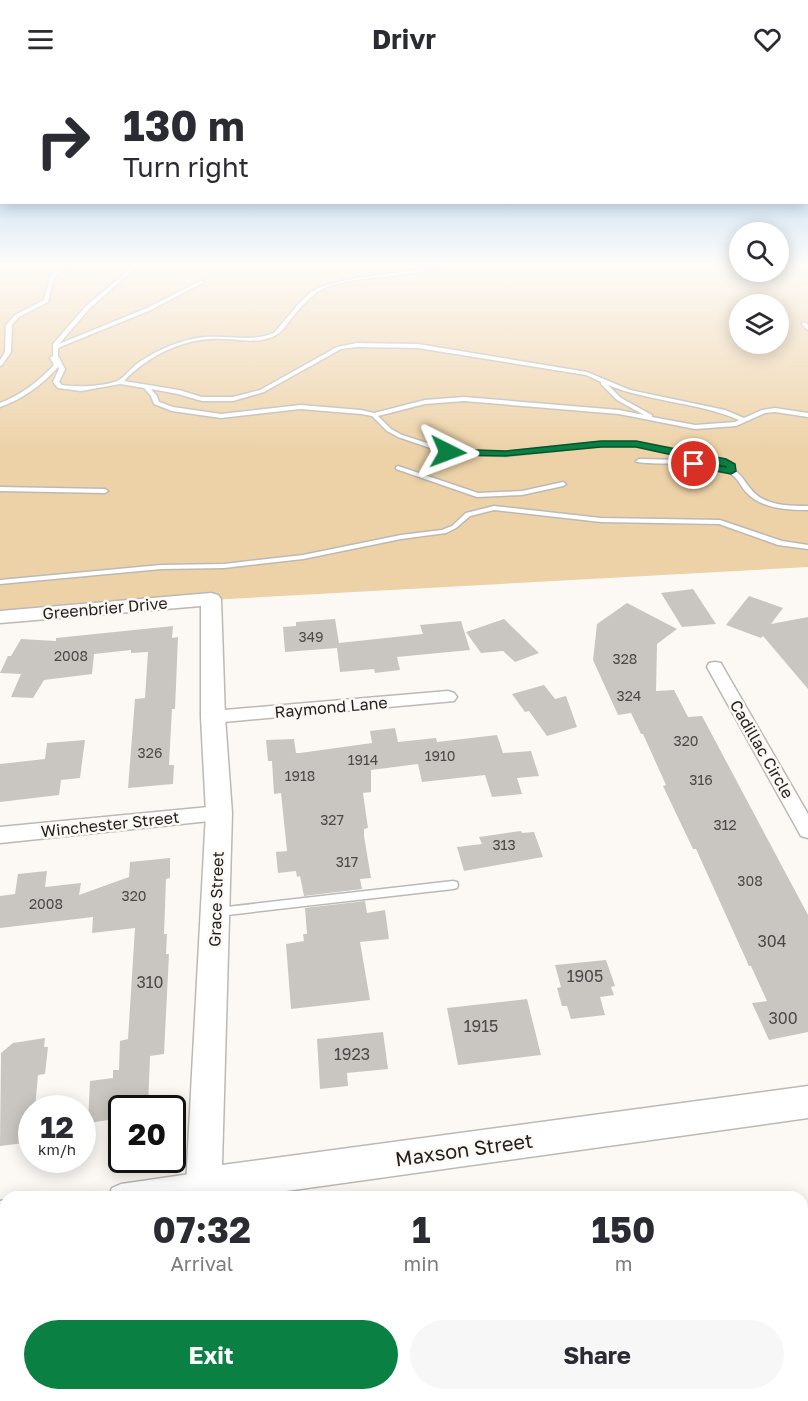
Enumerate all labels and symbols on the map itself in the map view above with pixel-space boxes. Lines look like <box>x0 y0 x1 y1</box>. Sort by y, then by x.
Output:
position arrow <box>416 420 480 484</box>
pin <box>668 438 719 489</box>
street label: Greenbrier Drive <box>42 593 168 623</box>
house number: 349 <box>298 628 324 645</box>
house number: 2008 <box>54 647 88 664</box>
house number: 328 <box>613 650 637 667</box>
house number: 324 <box>617 687 641 704</box>
street label: Raymond Lane <box>274 692 388 722</box>
street label: Cadillac Circle <box>726 696 798 802</box>
house number: 320 <box>674 732 699 749</box>
house number: 326 <box>138 744 162 761</box>
house number: 1910 <box>425 747 455 764</box>
house number: 1914 <box>348 751 378 768</box>
house number: 1918 <box>285 767 315 784</box>
house number: 316 <box>689 771 713 788</box>
street label: Winchester Street <box>40 807 180 841</box>
house number: 327 <box>320 811 344 828</box>
house number: 312 <box>713 816 737 833</box>
house number: 313 <box>492 836 516 853</box>
street label: Grace Street <box>204 851 228 947</box>
house number: 317 <box>336 853 358 870</box>
house number: 308 <box>737 872 763 889</box>
house number: 320 <box>122 887 147 904</box>
house number: 2008 <box>29 895 63 912</box>
house number: 304 <box>757 931 787 951</box>
house number: 1905 <box>567 966 603 986</box>
house number: 310 <box>136 972 164 992</box>
house number: 300 <box>768 1008 798 1028</box>
house number: 1915 <box>464 1016 498 1036</box>
house number: 1923 <box>334 1044 370 1064</box>
speed limit sign: 20 <box>108 1095 186 1173</box>
street label: Maxson Street <box>394 1127 534 1171</box>

